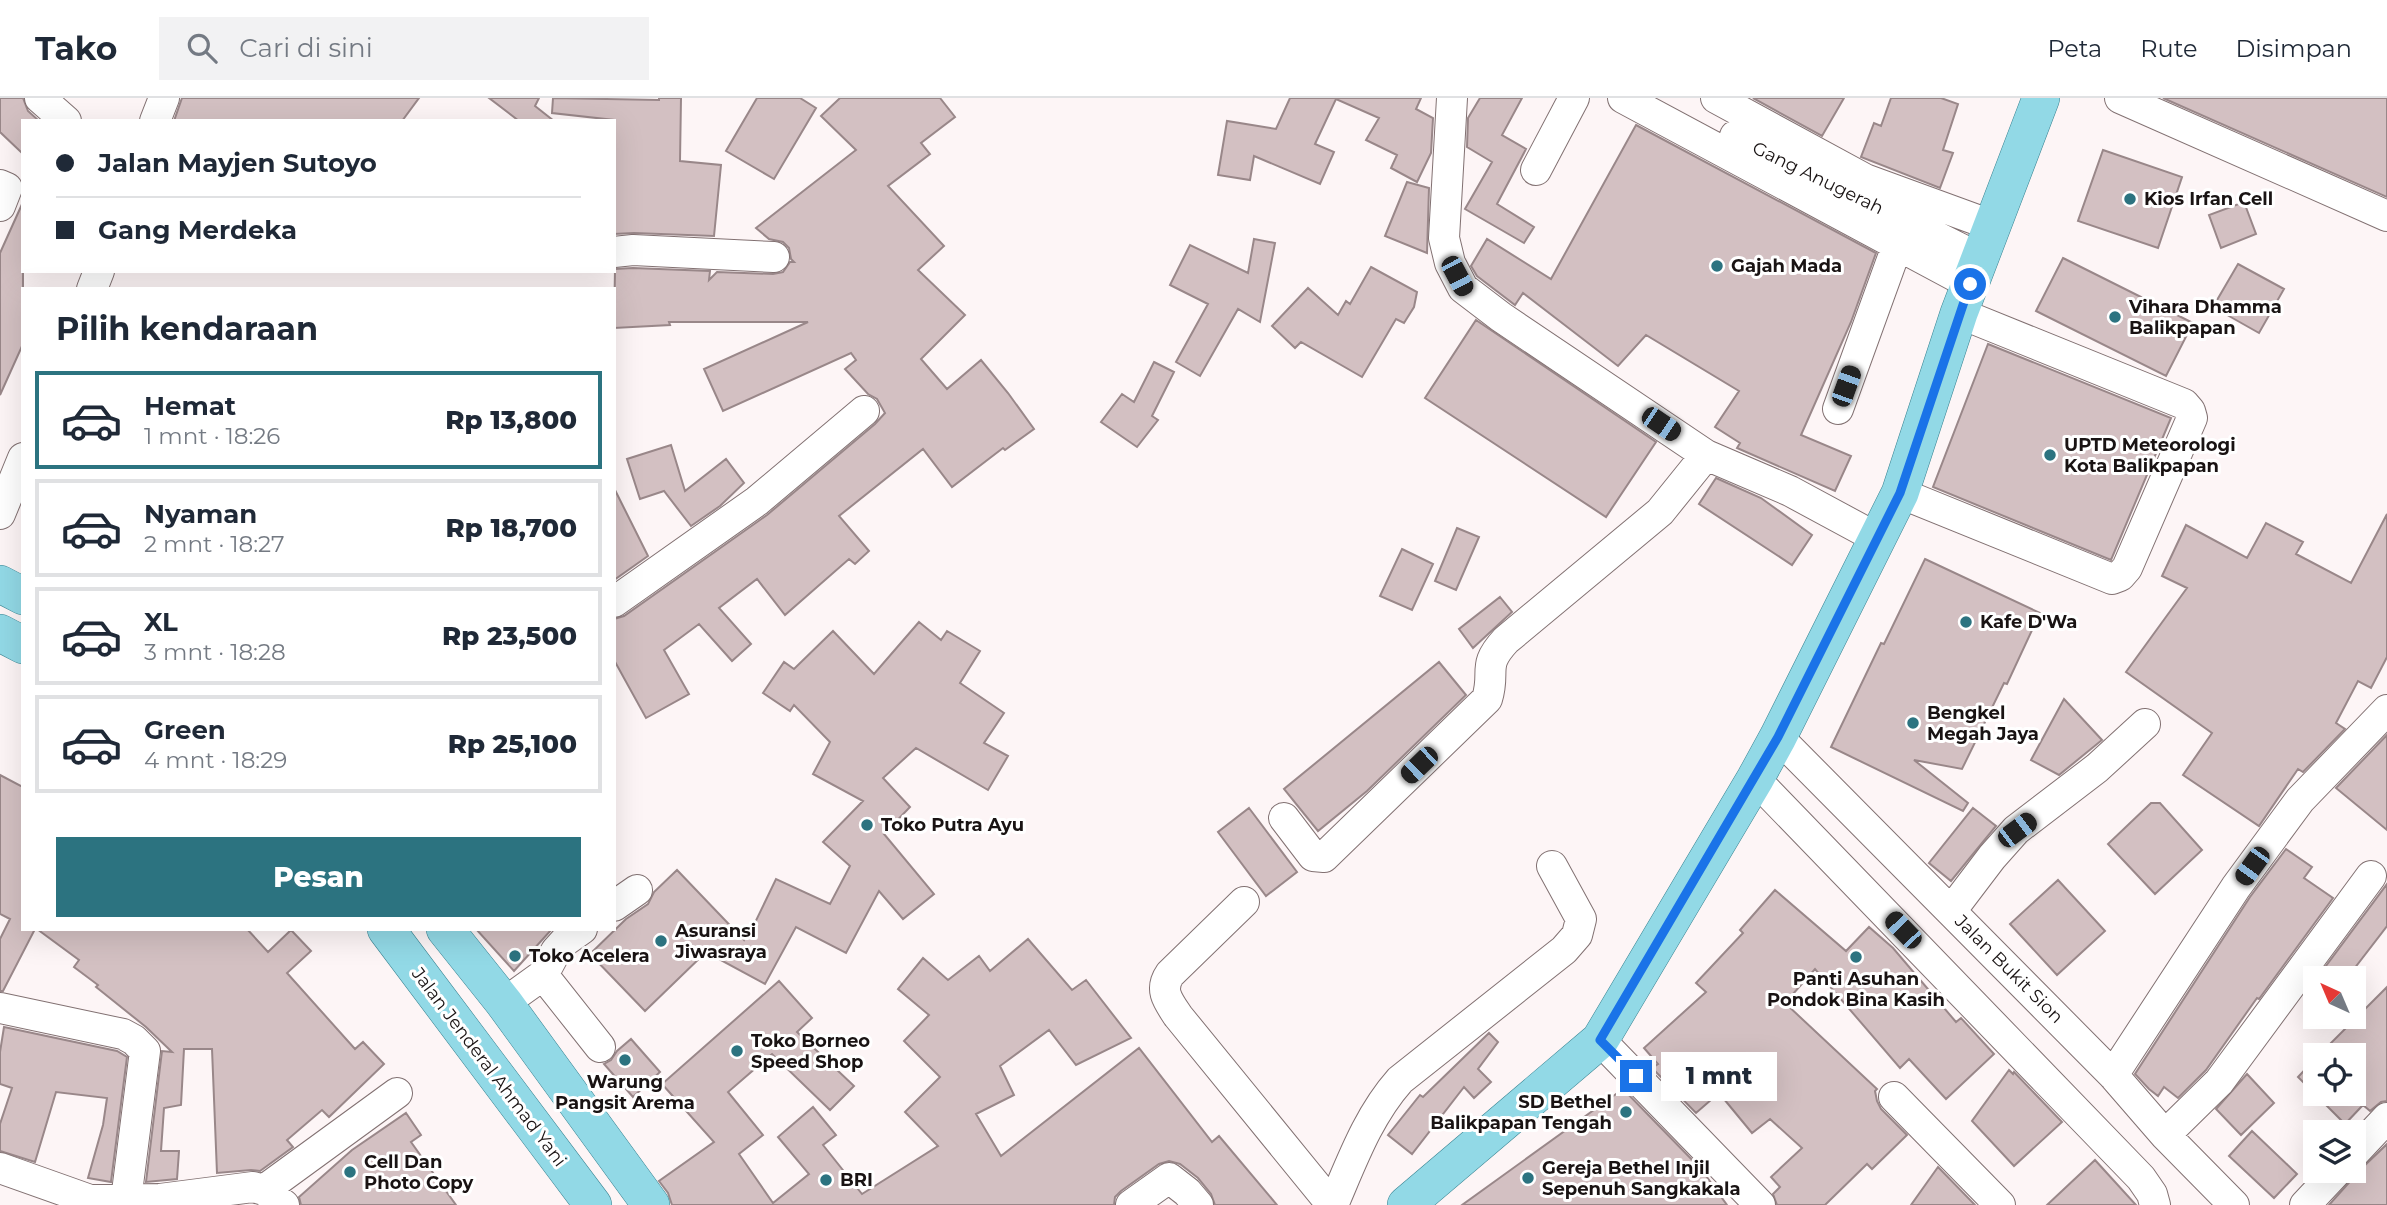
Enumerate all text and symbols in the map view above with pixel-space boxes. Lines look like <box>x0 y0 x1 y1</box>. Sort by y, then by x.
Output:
search box <box>159 17 649 80</box>
text: Tako <box>35 28 117 68</box>
icon: search <box>183 29 221 67</box>
text: Cari di sini <box>239 32 373 64</box>
text: Peta <box>2047 34 2102 63</box>
text: Rute <box>2140 34 2198 63</box>
text: Disimpan <box>2236 34 2352 63</box>
street label: Gang Anugerah <box>1749 137 1887 219</box>
text: Jalan Mayjen Sutoyo <box>98 147 377 179</box>
place label: Kios Irfan Cell <box>2144 188 2273 210</box>
marker: Kios Irfan Cell <box>2122 191 2138 207</box>
text: Gang Merdeka <box>98 214 297 246</box>
car <box>1438 253 1477 299</box>
place label: Gajah Mada <box>1731 255 1842 277</box>
marker: Gajah Mada <box>1709 258 1725 274</box>
route start <box>1954 268 1986 300</box>
place label: Vihara Dhamma Balikpapan <box>2128 296 2282 339</box>
text: Pilih kendaraan <box>56 309 318 348</box>
marker: Vihara Dhamma Balikpapan <box>2107 309 2123 325</box>
car <box>1829 363 1864 409</box>
icon: car <box>60 389 123 452</box>
text: Hemat <box>144 390 236 422</box>
text: Rp 13,800 <box>445 404 577 436</box>
car <box>1638 404 1685 444</box>
text: 1 mnt · 18:26 <box>144 422 280 450</box>
place label: UPTD Meteorologi Kota Balikpapan <box>2064 434 2236 477</box>
marker: UPTD Meteorologi Kota Balikpapan <box>2042 447 2058 463</box>
icon: car <box>60 497 123 560</box>
text: Nyaman <box>144 498 257 530</box>
text: Rp 18,700 <box>446 512 577 544</box>
text: 2 mnt · 18:27 <box>144 530 285 558</box>
icon: car <box>60 605 123 668</box>
text: XL <box>144 606 178 638</box>
place label: Kafe D'Wa <box>1980 611 2077 633</box>
marker: Kafe D'Wa <box>1958 614 1974 630</box>
text: Rp 23,500 <box>442 620 577 652</box>
text: 3 mnt · 18:28 <box>144 638 286 666</box>
place label: Bengkel Megah Jaya <box>1927 702 2039 745</box>
icon: car <box>60 713 123 776</box>
text: Green <box>144 714 226 746</box>
marker: Bengkel Megah Jaya <box>1905 715 1921 731</box>
text: Rp 25,100 <box>448 728 577 760</box>
car <box>1397 743 1442 787</box>
text: 4 mnt · 18:29 <box>144 746 287 774</box>
car <box>1994 809 2041 851</box>
place label: Toko Putra Ayu <box>881 814 1024 836</box>
marker: Toko Putra Ayu <box>859 817 875 833</box>
button: Pesan <box>56 837 581 917</box>
car <box>2232 843 2273 889</box>
car <box>1881 908 1926 952</box>
street label: Jalan Bukit Sion <box>1949 909 2068 1028</box>
place label: Asuransi Jiwasraya <box>674 920 767 963</box>
marker: Asuransi Jiwasraya <box>653 933 669 949</box>
place label: Toko Acelera <box>529 945 650 967</box>
marker: Toko Acelera <box>507 948 523 964</box>
marker: Panti Asuhan Pondok Bina Kasih <box>1848 949 1864 965</box>
street label: Jalan Jenderal Ahmad Yani <box>406 962 571 1171</box>
north arrow <box>2303 966 2366 1029</box>
map controls <box>2303 966 2366 1183</box>
place label: Panti Asuhan Pondok Bina Kasih <box>1767 968 1945 1011</box>
place label: Toko Borneo Speed Shop <box>751 1030 870 1073</box>
marker: Toko Borneo Speed Shop <box>729 1043 745 1059</box>
button: locate <box>2303 1043 2366 1106</box>
marker: Warung Pangsit Arema <box>617 1052 633 1068</box>
callout: 1 mnt <box>1660 1052 1776 1100</box>
route end <box>1620 1060 1652 1092</box>
text: 1 mnt <box>1686 1062 1752 1090</box>
place label: Warung Pangsit Arema <box>555 1071 695 1114</box>
place label: SD Bethel Balikpapan Tengah <box>1430 1091 1612 1134</box>
marker: SD Bethel Balikpapan Tengah <box>1618 1104 1634 1120</box>
button: layers <box>2303 1120 2366 1183</box>
place label: Cell Dan Photo Copy <box>364 1151 474 1194</box>
place label: Gereja Bethel Injil Sepenuh Sangkakala <box>1542 1157 1741 1200</box>
marker: Cell Dan Photo Copy <box>342 1164 358 1180</box>
place label: BRI <box>840 1169 873 1191</box>
marker: Gereja Bethel Injil Sepenuh Sangkakala <box>1520 1170 1536 1186</box>
marker: BRI <box>818 1172 834 1188</box>

